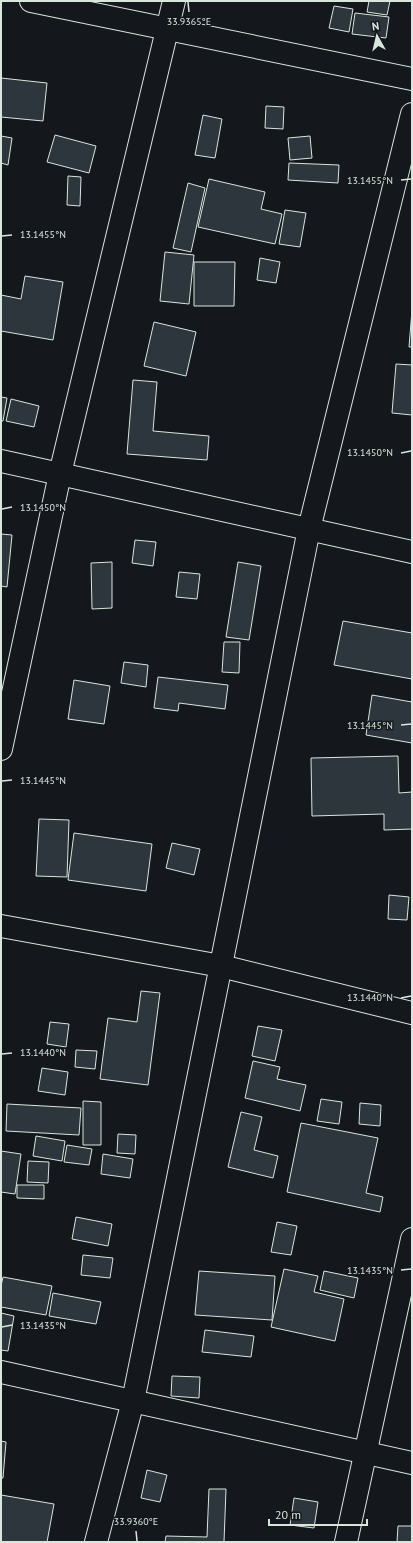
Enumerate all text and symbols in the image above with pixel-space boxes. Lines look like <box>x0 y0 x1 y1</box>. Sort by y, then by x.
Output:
text: 33.9365°E <box>167 15 211 28</box>
north arrow <box>357 16 397 56</box>
text: N <box>371 19 380 34</box>
text: 13.1455°N <box>347 174 393 187</box>
text: 13.1455°N <box>20 228 66 241</box>
text: 13.1450°N <box>347 446 393 459</box>
text: 13.1450°N <box>20 501 66 514</box>
text: 13.1445°N <box>347 719 393 732</box>
text: 13.1445°N <box>20 774 66 787</box>
text: 13.1440°N <box>347 991 393 1004</box>
text: 13.1440°N <box>20 1046 66 1059</box>
text: 13.1435°N <box>347 1264 393 1277</box>
text: 13.1435°N <box>20 1319 66 1332</box>
scale bar <box>269 1501 367 1527</box>
text: 20 m <box>275 1507 301 1522</box>
text: 33.9360°E <box>114 1515 158 1528</box>

